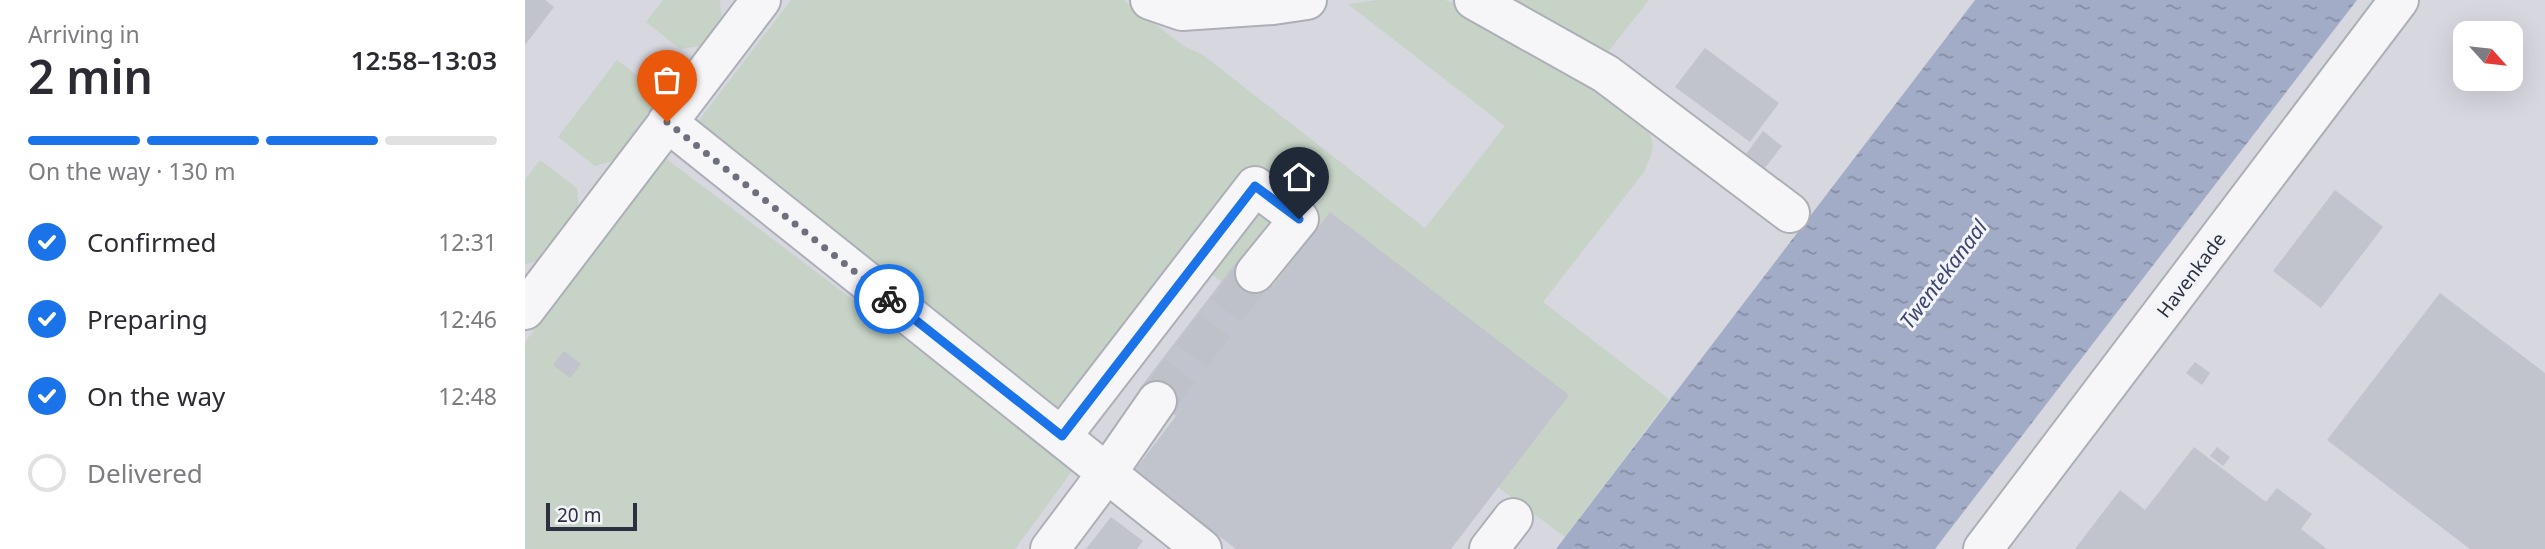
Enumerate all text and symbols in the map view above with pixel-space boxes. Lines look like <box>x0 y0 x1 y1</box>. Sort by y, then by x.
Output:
text: Arriving in <box>28 18 140 50</box>
north arrow <box>2453 21 2523 91</box>
map controls <box>2453 21 2523 91</box>
text: 12:58–13:03 <box>351 42 497 78</box>
text: 2 min <box>28 45 153 107</box>
pin <box>637 50 697 122</box>
icon: bag <box>648 61 686 99</box>
pin <box>1269 147 1329 219</box>
text: On the way · 130 m <box>28 155 235 187</box>
icon: home <box>1280 158 1318 196</box>
water label: Twentekanaal <box>1893 214 1993 334</box>
icon: check <box>28 223 66 261</box>
text: Confirmed <box>87 224 217 260</box>
text: 12:31 <box>438 226 497 258</box>
street label: Havenkade <box>2151 227 2231 323</box>
courier <box>854 264 924 334</box>
icon: bike <box>870 280 908 318</box>
icon: check <box>28 300 66 338</box>
text: Preparing <box>87 301 208 337</box>
text: 12:46 <box>438 303 497 335</box>
icon: check <box>28 377 66 415</box>
text: On the way <box>87 378 225 414</box>
text: 12:48 <box>438 380 497 412</box>
text: Delivered <box>87 455 203 491</box>
scale bar <box>546 500 637 532</box>
text: 20 m <box>557 502 601 528</box>

